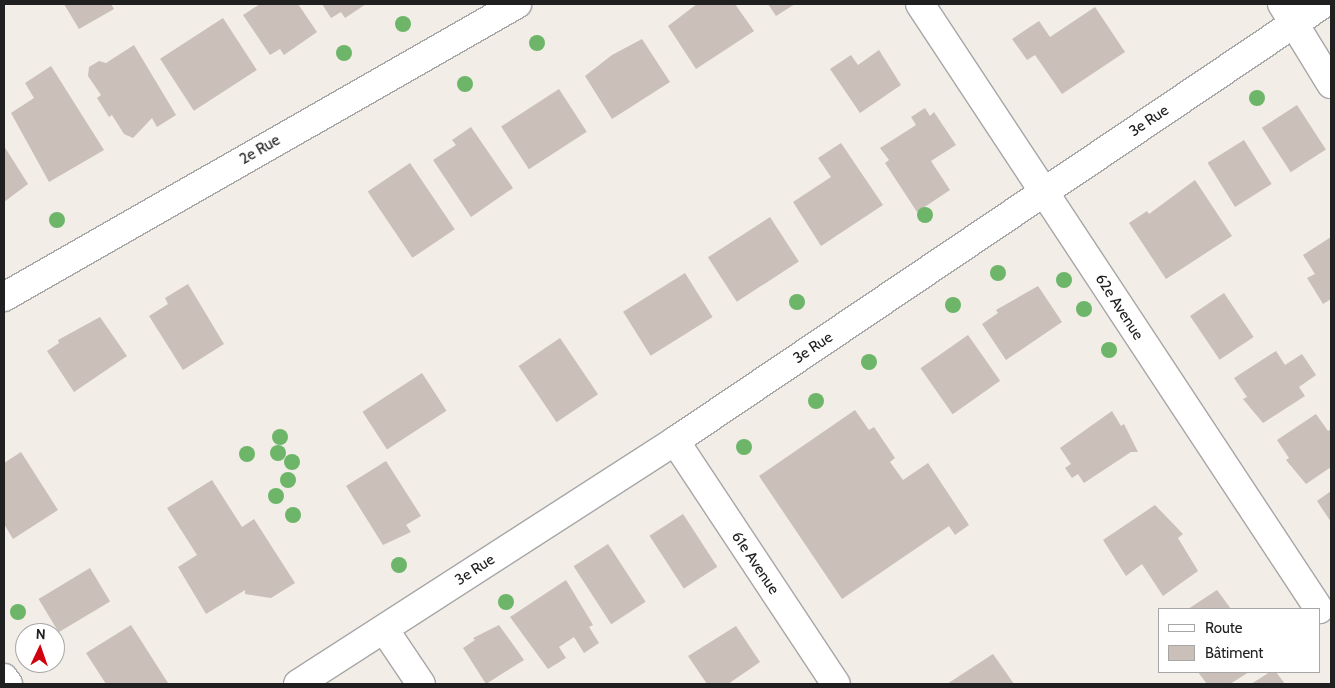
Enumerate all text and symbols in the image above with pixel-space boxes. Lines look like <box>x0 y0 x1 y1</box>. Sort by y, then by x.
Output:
street label: 3e Rue <box>1126 101 1172 141</box>
street label: 2e Rue <box>237 131 283 169</box>
street label: 62e Avenue <box>1091 271 1147 343</box>
street label: 3e Rue <box>790 328 836 368</box>
street label: 61e Avenue <box>727 528 783 598</box>
street label: 3e Rue <box>452 551 498 589</box>
legend <box>1158 608 1320 673</box>
text: Route <box>1205 619 1243 637</box>
north arrow <box>15 623 65 673</box>
text: N <box>35 625 46 643</box>
text: Bâtiment <box>1205 644 1263 662</box>

